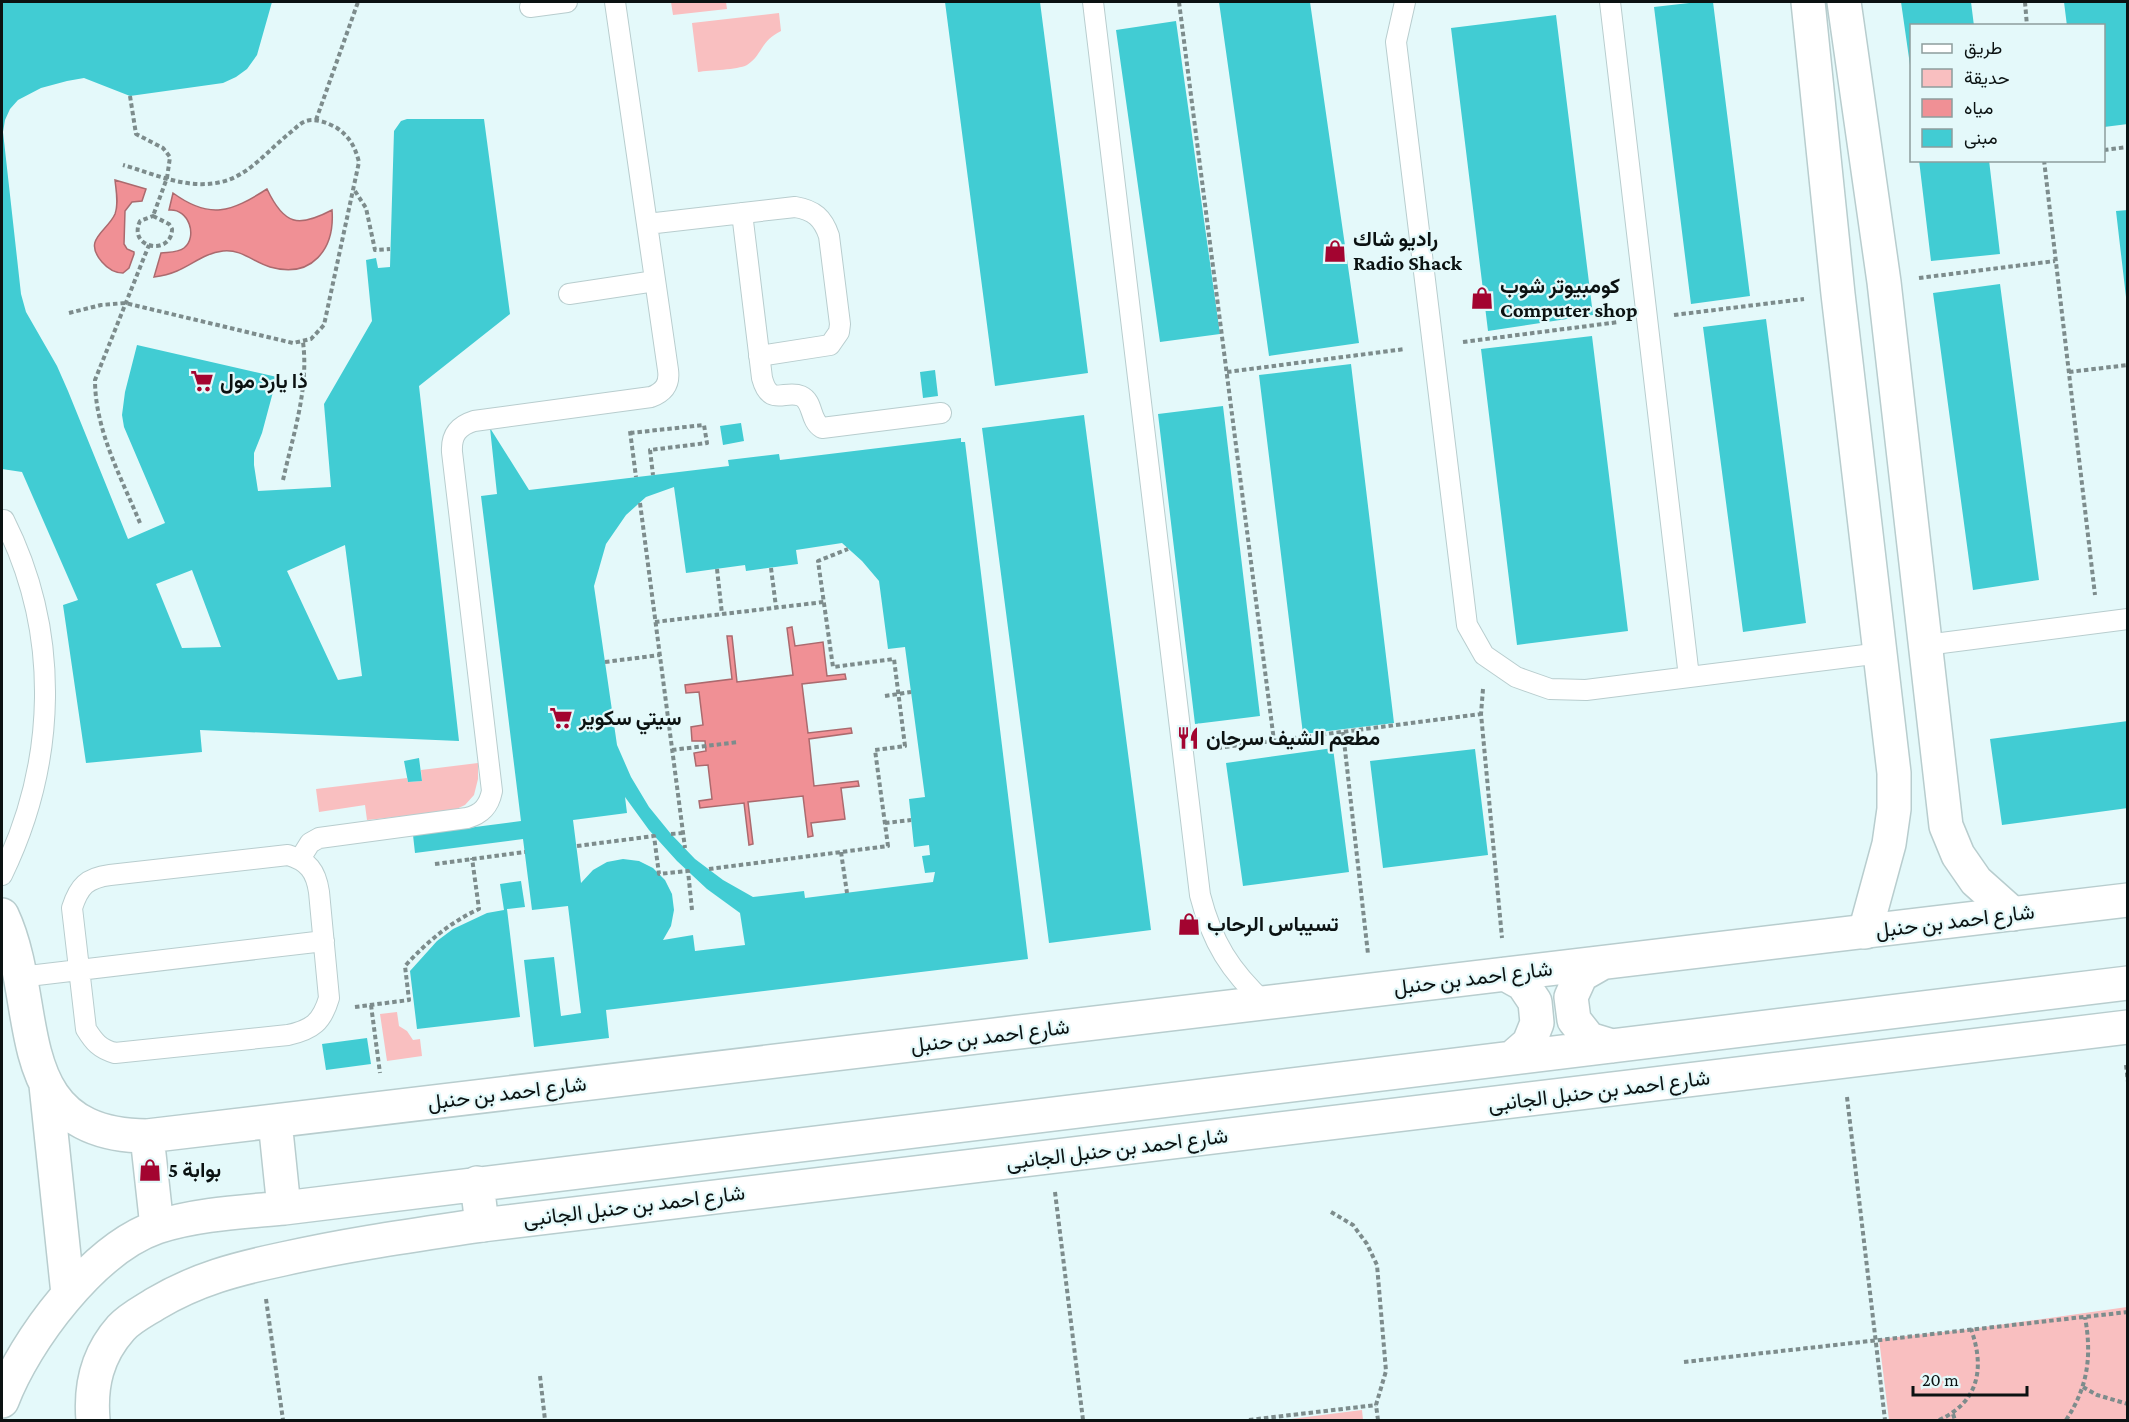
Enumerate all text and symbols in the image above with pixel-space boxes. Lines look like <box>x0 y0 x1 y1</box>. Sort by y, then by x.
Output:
legend <box>1910 24 2105 162</box>
text: طريق <box>1964 38 2002 59</box>
text: حديقة <box>1964 68 2010 88</box>
text: مياه <box>1964 98 1993 118</box>
text: مبنى <box>1964 128 1998 149</box>
place label: راديو شاك Radio Shack <box>1353 227 1462 275</box>
shop icon: راديو شاك Radio Shack <box>1322 238 1348 264</box>
place label: كومبيوتر شوب Computer shop <box>1500 274 1638 322</box>
shop icon: كومبيوتر شوب Computer shop <box>1469 285 1495 311</box>
supermarket icon: ذا يارد مول <box>189 368 215 394</box>
place label: ذا يارد مول <box>220 369 308 394</box>
supermarket icon: سيتي سكوير <box>548 705 574 731</box>
place label: سيتي سكوير <box>578 706 682 735</box>
restaurant icon: مطعم الشيف سرحان <box>1175 725 1201 751</box>
place label: مطعم الشيف سرحان <box>1206 726 1380 752</box>
street label: شارع احمد بن حنبل <box>1874 899 2036 945</box>
shop icon: تسيباس الرحاب <box>1176 911 1202 937</box>
place label: تسيباس الرحاب <box>1207 912 1339 937</box>
street label: شارع احمد بن حنبل <box>1392 956 1554 1002</box>
street label: شارع احمد بن حنبل <box>909 1014 1071 1060</box>
street label: شارع احمد بن حنبل الجانبى <box>1487 1065 1712 1119</box>
street label: شارع احمد بن حنبل <box>426 1071 588 1117</box>
street label: شارع احمد بن حنبل الجانبى <box>1005 1123 1230 1177</box>
shop icon: بوابة 5 <box>137 1157 163 1183</box>
place label: بوابة 5 <box>168 1158 221 1183</box>
street label: شارع احمد بن حنبل الجانبى <box>522 1180 747 1234</box>
scale bar <box>1913 1359 2027 1397</box>
text: 20 m <box>1922 1370 1959 1390</box>

